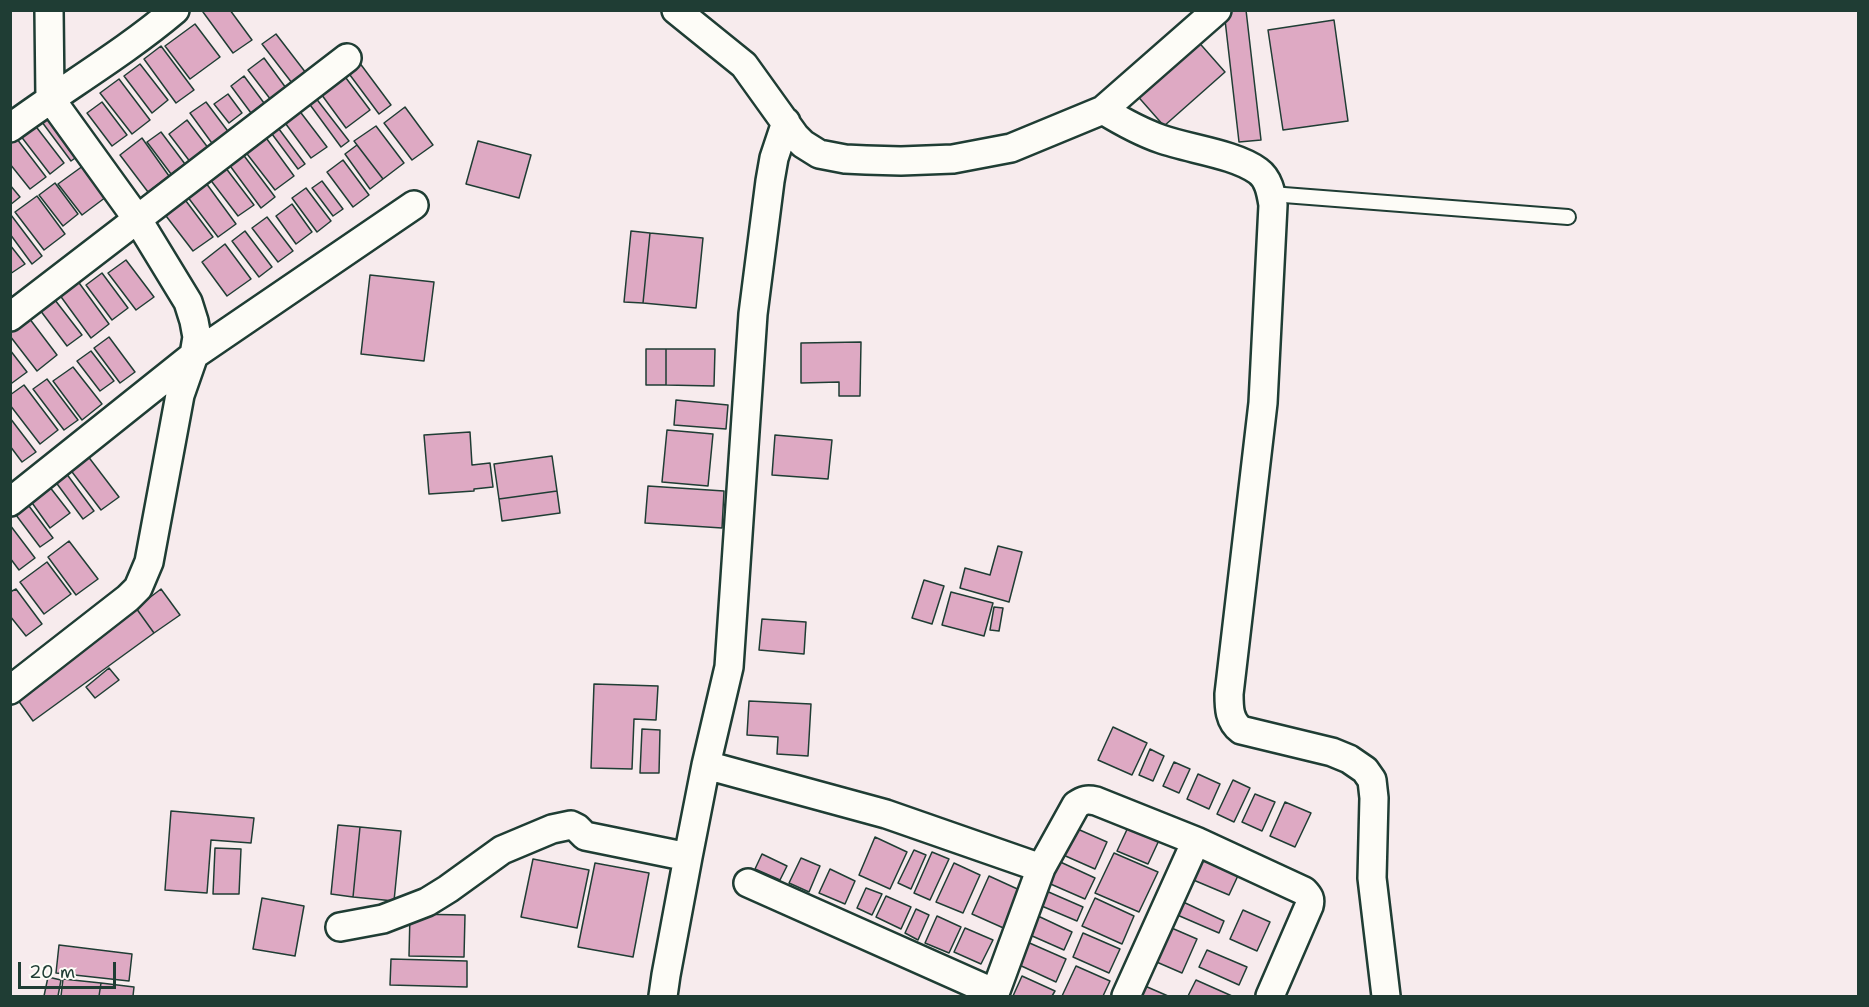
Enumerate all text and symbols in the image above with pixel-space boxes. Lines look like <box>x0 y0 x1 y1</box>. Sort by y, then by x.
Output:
scale bar <box>21 950 118 988</box>
text: 20 m <box>29 960 75 984</box>

